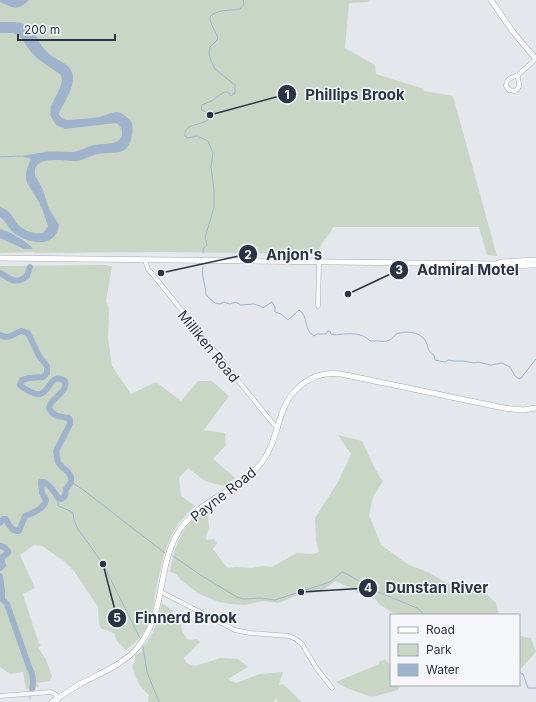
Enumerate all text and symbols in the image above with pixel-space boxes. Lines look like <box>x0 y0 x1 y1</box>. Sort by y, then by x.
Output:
scale bar <box>18 16 115 42</box>
text: 200 m <box>24 22 60 37</box>
callout: Phillips Brook <box>277 81 412 108</box>
text: Phillips Brook <box>305 85 405 104</box>
text: 1 <box>284 87 290 102</box>
callout: Anjon's <box>238 241 330 268</box>
text: Anjon's <box>266 245 322 264</box>
text: 2 <box>244 247 252 262</box>
callout: Admiral Motel <box>389 256 527 283</box>
text: Admiral Motel <box>417 260 519 279</box>
text: 3 <box>395 262 403 277</box>
street label: Milliken Road <box>175 307 243 385</box>
street label: Payne Road <box>187 463 259 525</box>
callout: Dunstan River <box>358 574 496 601</box>
text: Dunstan River <box>386 578 488 597</box>
text: 4 <box>364 580 372 595</box>
callout: Finnerd Brook <box>107 605 245 632</box>
text: Finnerd Brook <box>135 608 237 627</box>
text: 5 <box>113 610 121 625</box>
legend <box>390 614 520 686</box>
text: Road <box>426 622 455 637</box>
text: Park <box>426 642 452 657</box>
text: Water <box>426 662 460 677</box>

